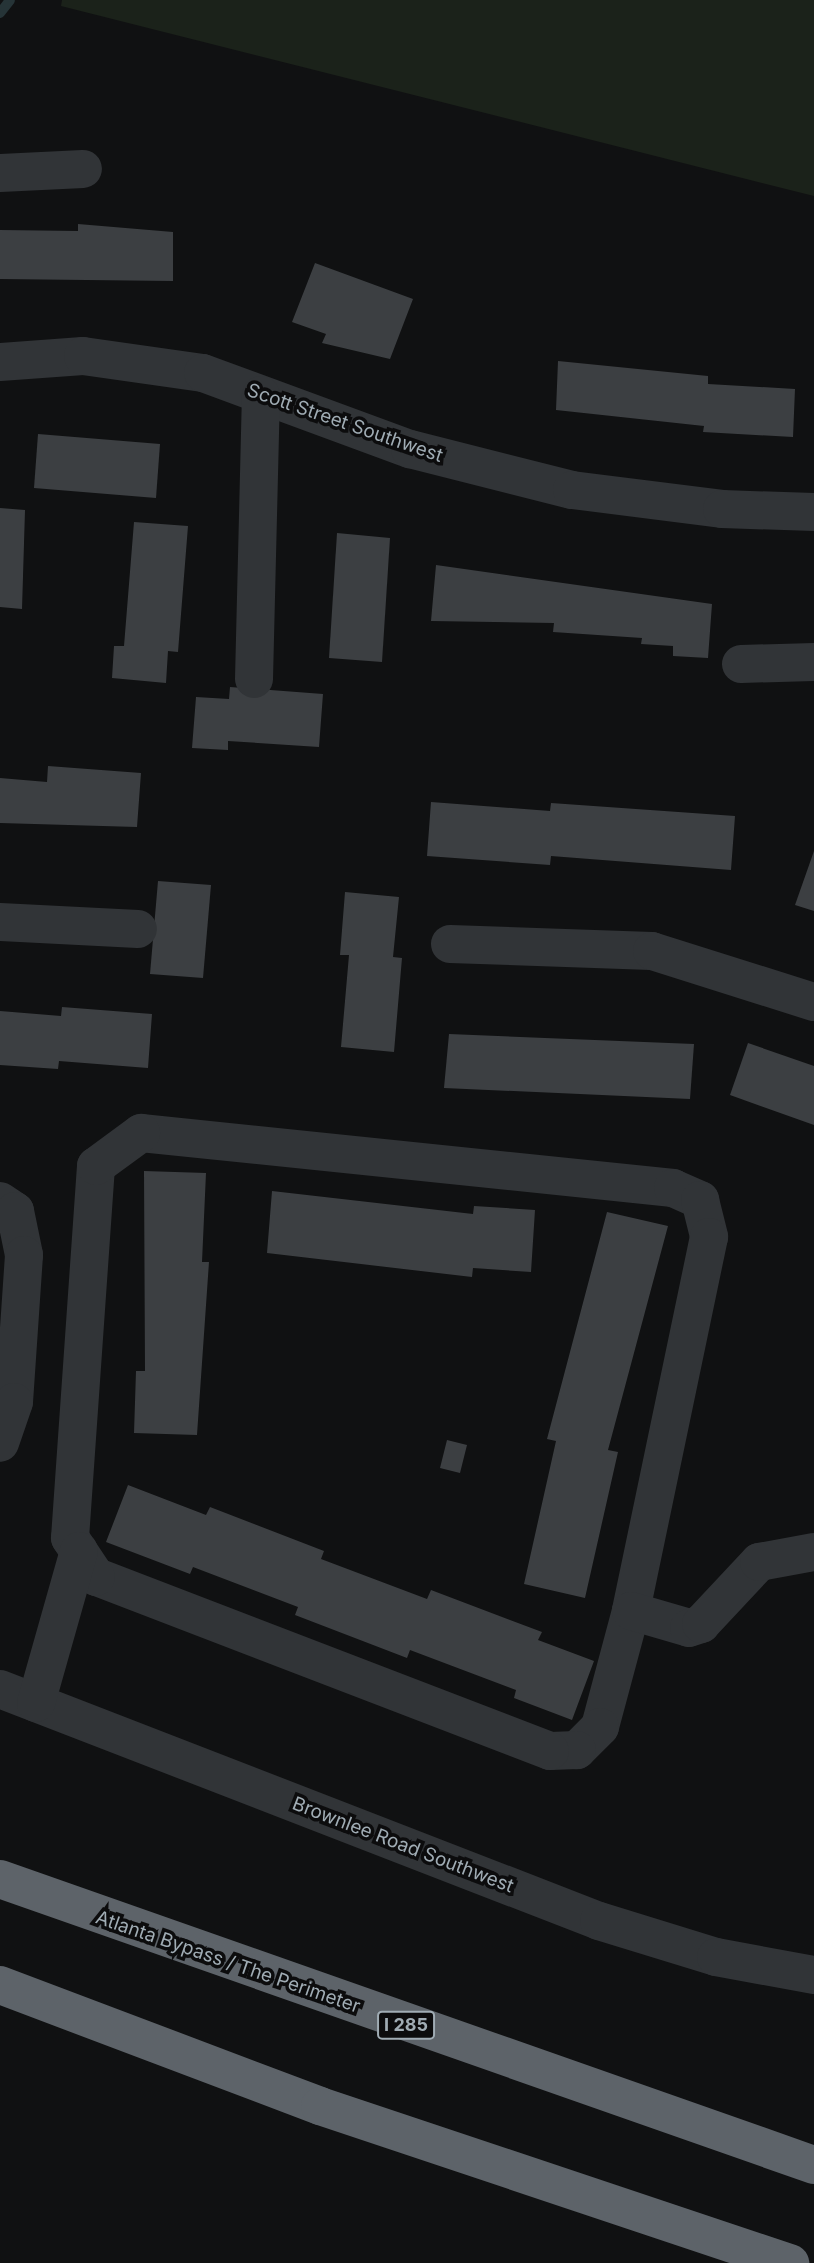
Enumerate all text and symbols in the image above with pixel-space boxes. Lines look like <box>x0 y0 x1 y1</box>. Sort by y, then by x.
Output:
street label: Scott Street Southwest <box>244 379 446 467</box>
street label: Brownlee Road Southwest <box>289 1792 517 1898</box>
street label: Atlanta Bypass / The Perimeter <box>93 1906 363 2018</box>
road number: I 285 <box>376 2010 436 2039</box>

